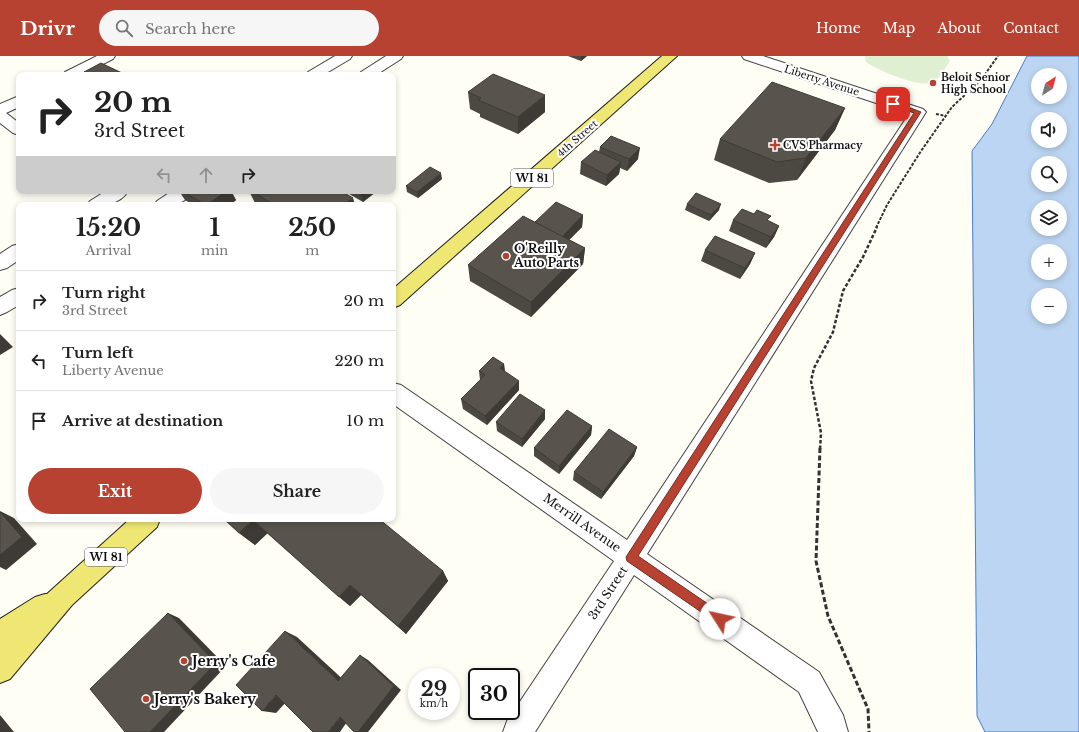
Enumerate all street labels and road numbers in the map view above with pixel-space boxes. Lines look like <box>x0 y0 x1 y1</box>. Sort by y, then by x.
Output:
street label: Liberty Avenue <box>783 62 861 99</box>
street label: 4th Street <box>554 117 600 160</box>
road number: WI 81 <box>511 169 553 187</box>
street label: Merrill Avenue <box>540 490 624 555</box>
road number: WI 81 <box>85 548 127 566</box>
street label: 3rd Street <box>585 563 631 622</box>

